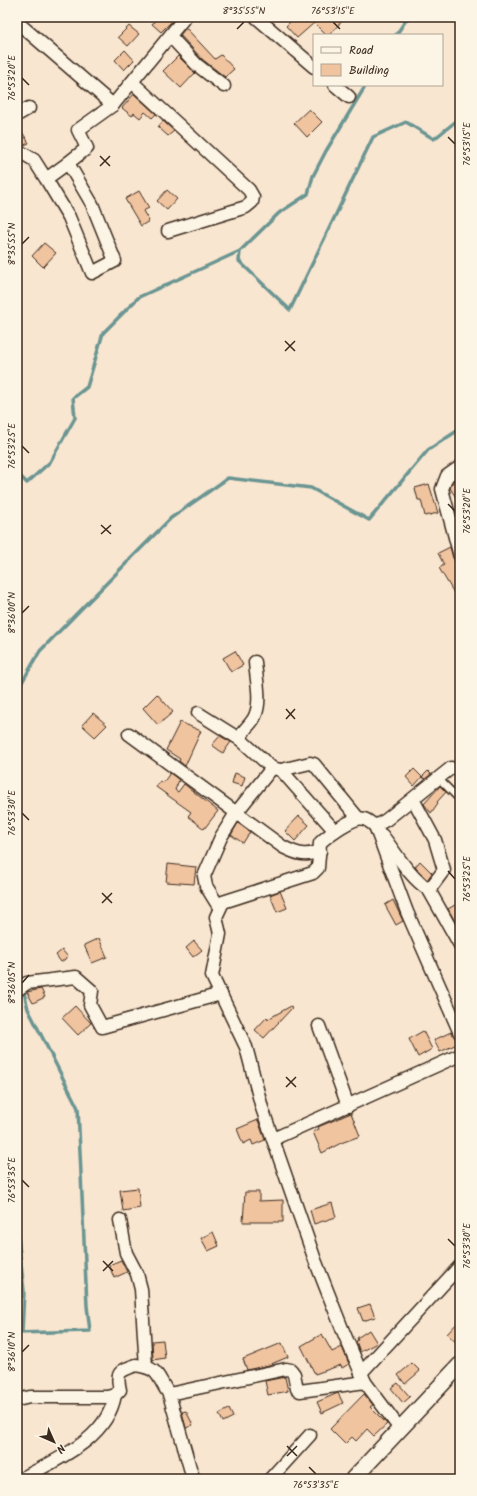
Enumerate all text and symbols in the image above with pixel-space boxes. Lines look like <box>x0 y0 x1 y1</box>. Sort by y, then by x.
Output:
text: 8°35'55"N <box>223 3 266 19</box>
text: 76°53'15"E <box>311 3 356 19</box>
legend <box>313 34 443 86</box>
text: Road <box>349 41 374 60</box>
text: 76°53'20"E <box>4 54 20 101</box>
text: Building <box>349 61 389 80</box>
text: 76°53'15"E <box>459 121 475 166</box>
text: 8°35'55"N <box>4 222 20 265</box>
text: 76°53'25"E <box>4 422 20 469</box>
text: 76°53'20"E <box>459 487 475 534</box>
text: 8°36'00"N <box>4 592 20 634</box>
text: 76°53'30"E <box>4 789 20 836</box>
text: 76°53'25"E <box>459 855 475 902</box>
text: 8°36'05"N <box>4 961 20 1004</box>
text: 76°53'35"E <box>4 1156 20 1203</box>
text: 76°53'30"E <box>459 1222 475 1269</box>
text: 8°36'10"N <box>4 1332 20 1372</box>
north arrow <box>34 1422 74 1462</box>
text: N <box>52 1440 69 1457</box>
text: 76°53'35"E <box>293 1477 340 1493</box>

